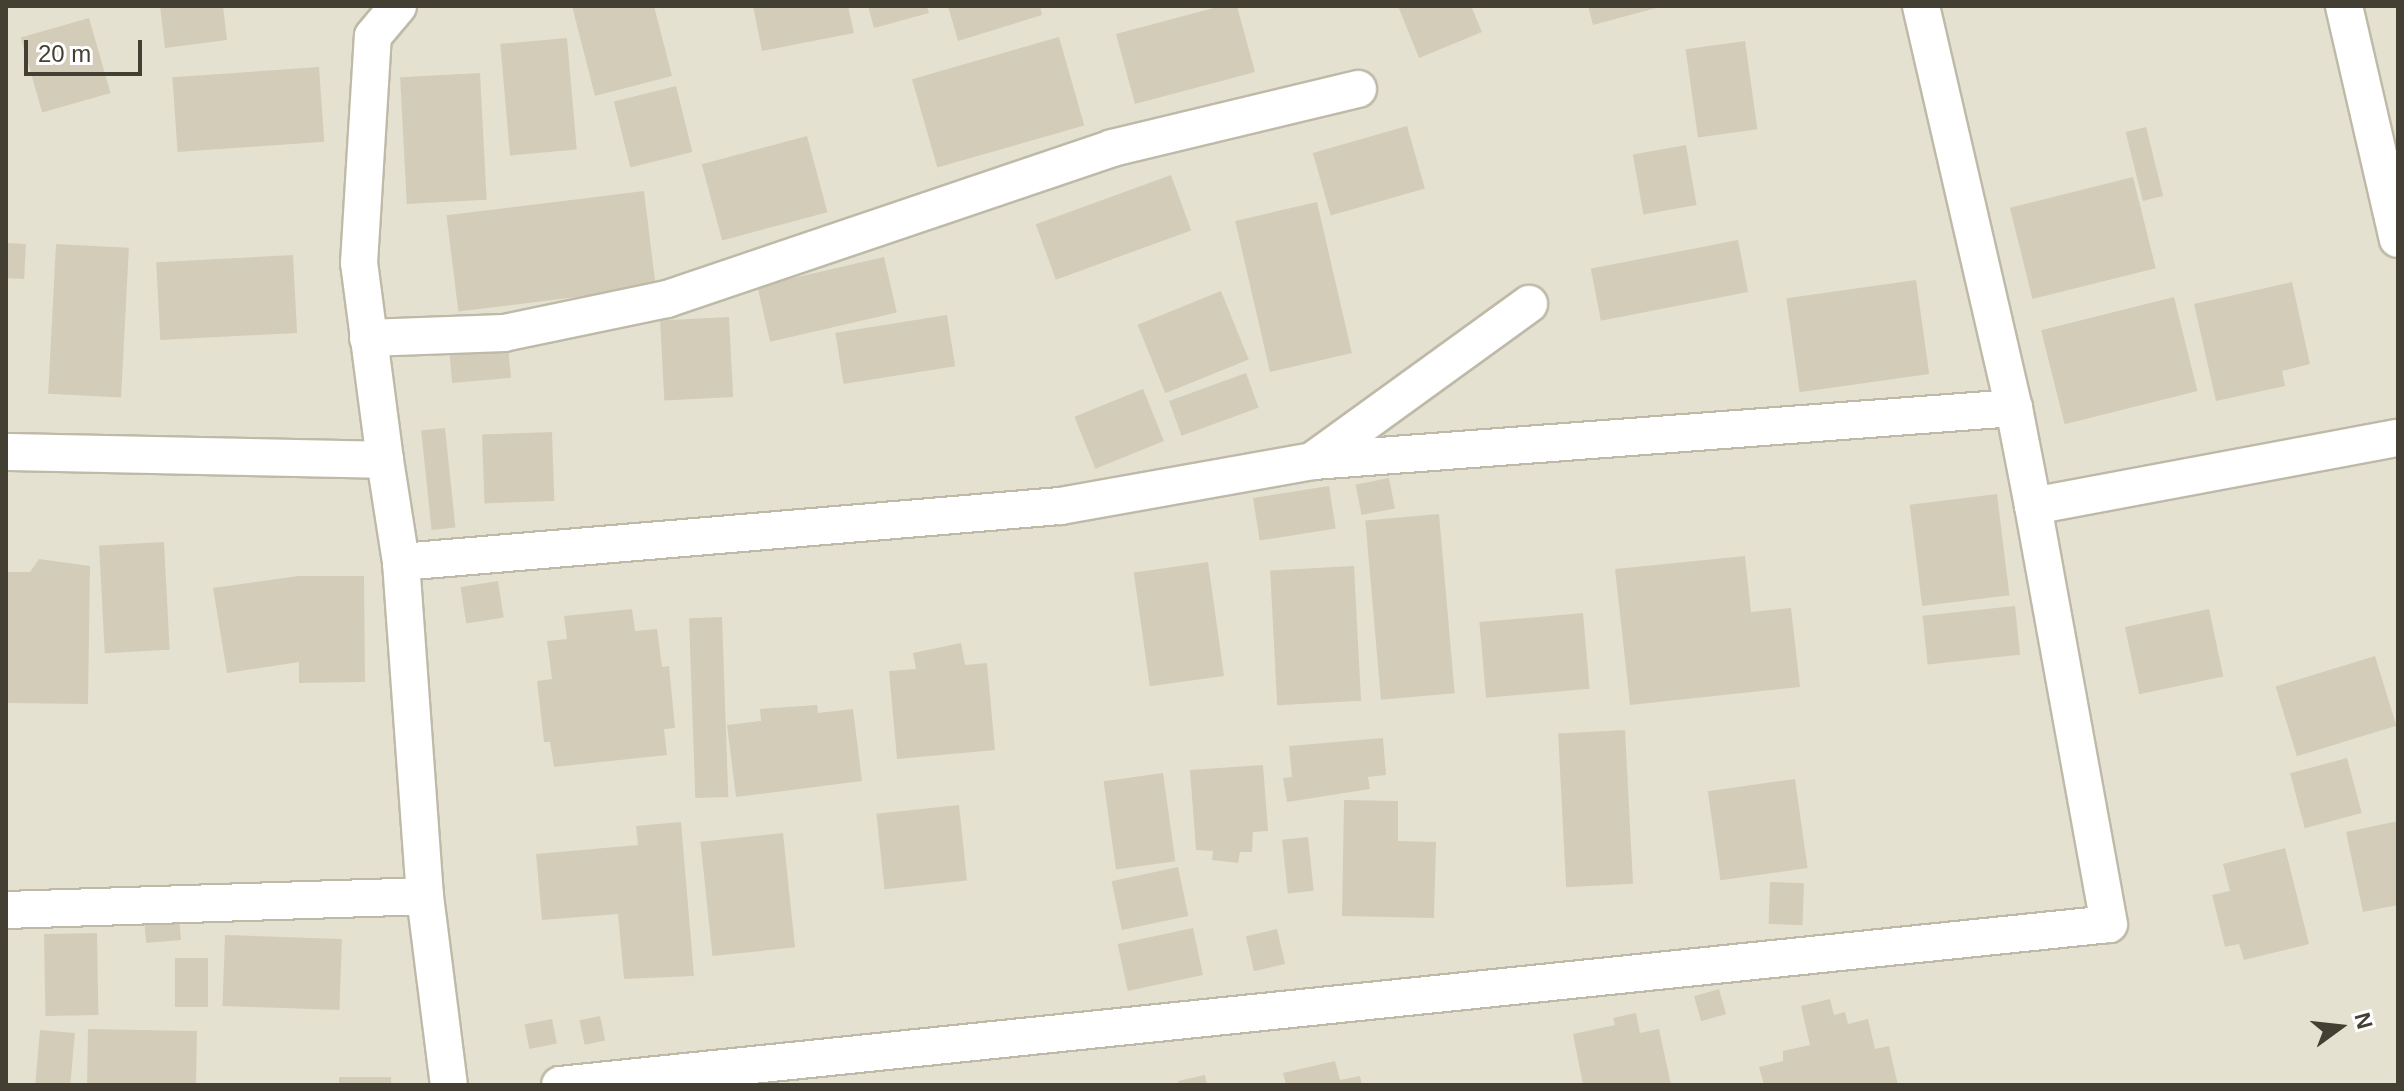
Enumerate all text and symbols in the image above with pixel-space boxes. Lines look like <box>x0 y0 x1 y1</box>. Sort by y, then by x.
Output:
scale bar <box>28 24 146 74</box>
text: 20 m <box>38 40 91 67</box>
north arrow <box>2300 987 2380 1067</box>
text: N <box>2350 1010 2378 1032</box>

